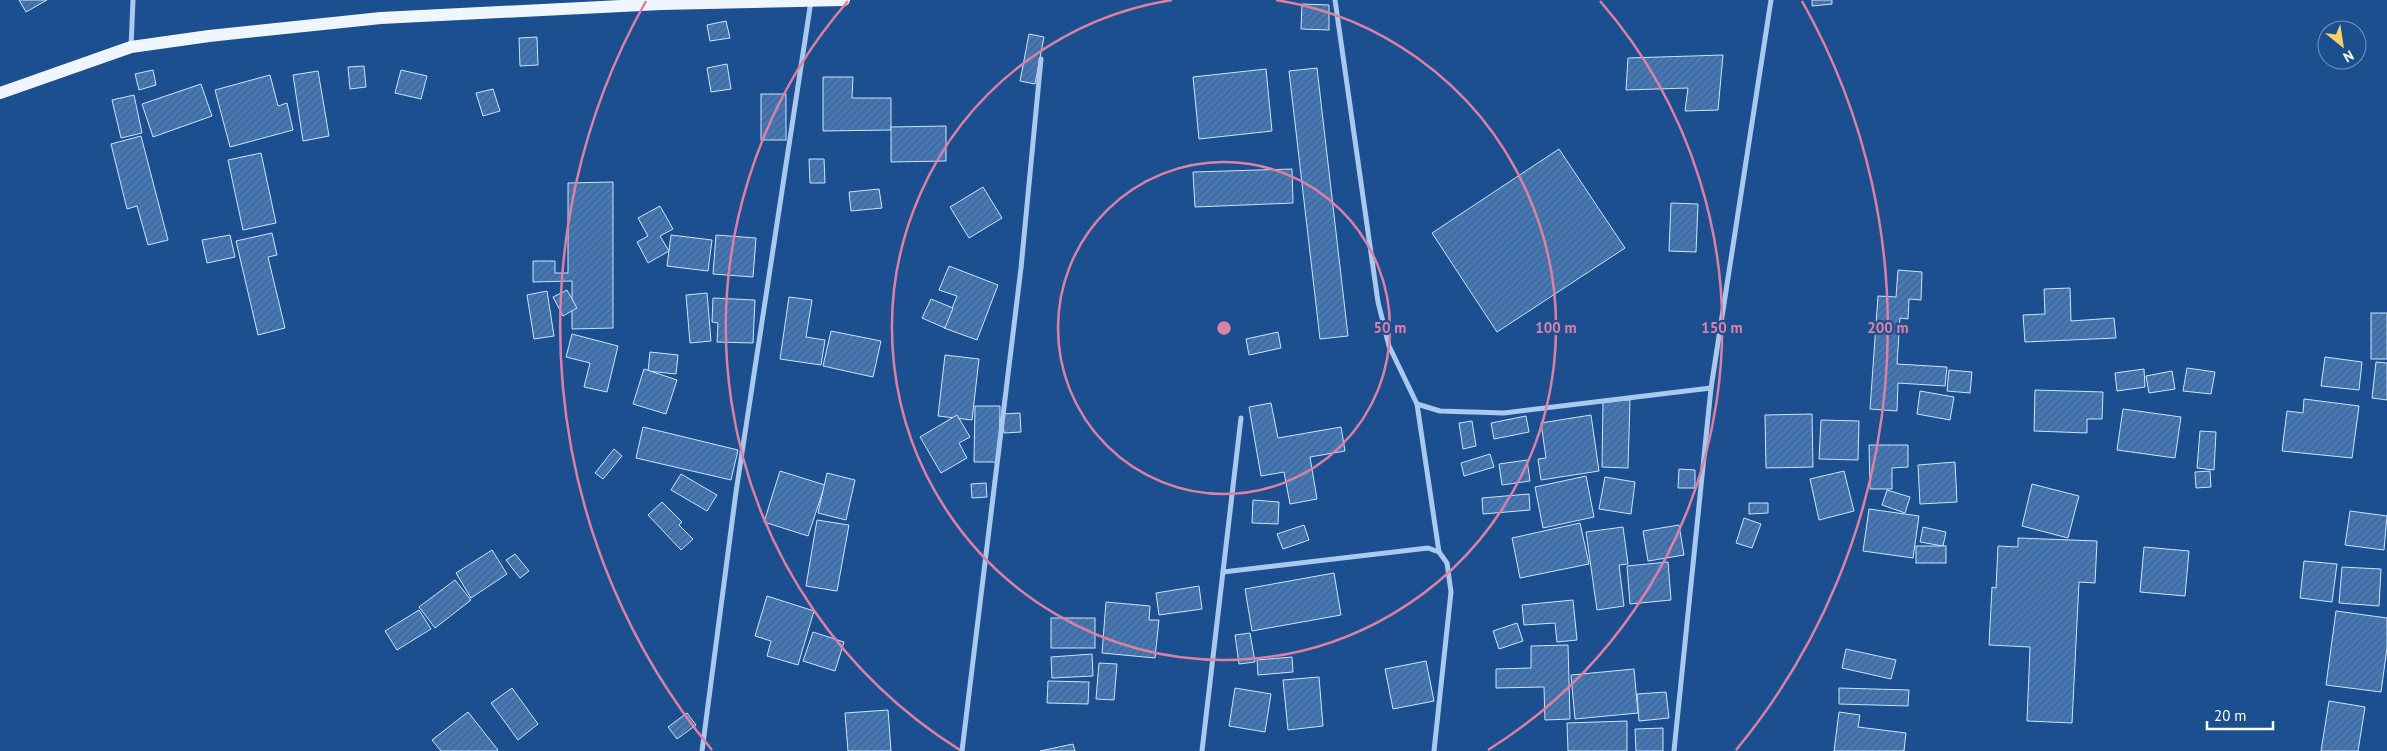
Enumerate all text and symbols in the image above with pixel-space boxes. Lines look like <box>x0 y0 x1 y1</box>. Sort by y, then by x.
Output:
north arrow <box>2317 20 2367 70</box>
text: N <box>2340 46 2357 66</box>
text: 50 m <box>1374 318 1406 337</box>
text: 100 m <box>1535 318 1577 337</box>
text: 150 m <box>1701 318 1743 337</box>
text: 200 m <box>1867 318 1909 337</box>
centre of rings <box>1215 319 1233 337</box>
scale bar <box>2207 698 2273 730</box>
text: 20 m <box>2214 706 2247 725</box>

